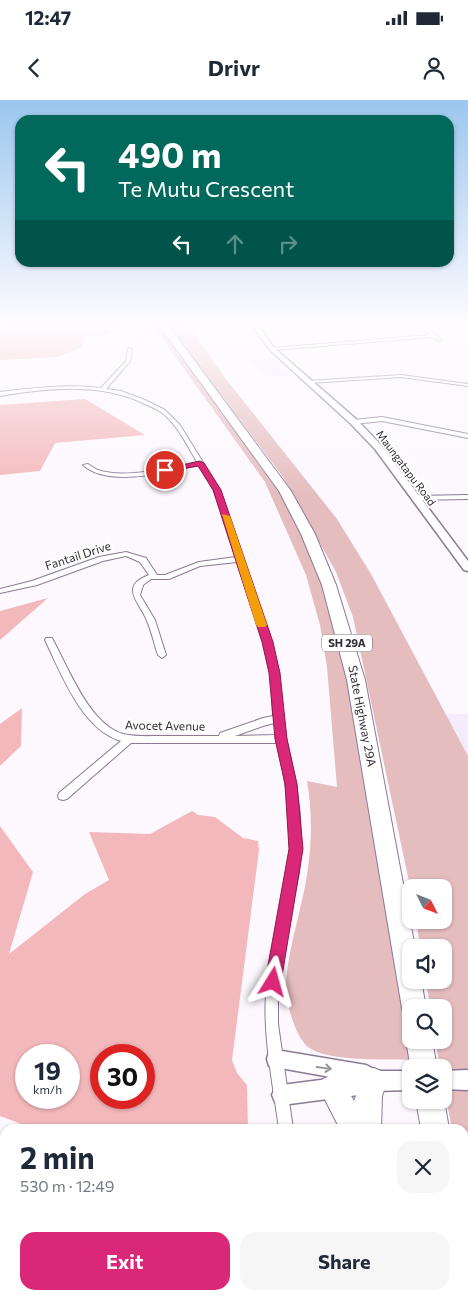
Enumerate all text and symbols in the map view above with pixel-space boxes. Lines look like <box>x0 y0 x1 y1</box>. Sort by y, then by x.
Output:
text: 12:47 <box>25 6 71 29</box>
icon: back <box>20 54 48 82</box>
text: Drivr <box>208 54 260 81</box>
icon: person <box>420 54 448 82</box>
text: 490 m <box>118 132 222 175</box>
icon: left <box>35 135 100 200</box>
text: Te Mutu Crescent <box>118 175 294 202</box>
icon: left <box>168 230 196 258</box>
icon: ahead <box>221 230 249 258</box>
icon: right <box>274 230 302 258</box>
street label: Maungatapu Road <box>374 427 439 508</box>
pin <box>144 449 186 491</box>
icon: arrive <box>151 456 179 484</box>
street label: Fantail Drive <box>43 538 112 572</box>
road number: SH 29A <box>322 634 372 652</box>
street label: State Highway 29A <box>346 664 380 768</box>
street label: Avocet Avenue <box>125 717 205 733</box>
north arrow <box>402 879 452 929</box>
map controls <box>402 879 452 1109</box>
button: sound <box>402 939 452 989</box>
position arrow <box>246 955 298 1007</box>
button: search <box>402 999 452 1049</box>
speed limit sign: 30 <box>90 1044 155 1109</box>
text: 19 <box>34 1055 61 1085</box>
button: layers <box>402 1059 452 1109</box>
one-way arrow <box>316 1063 332 1073</box>
text: km/h <box>33 1082 62 1096</box>
text: 2 min <box>20 1138 95 1175</box>
button: close <box>397 1141 449 1193</box>
text: 530 m · 12:49 <box>20 1176 115 1195</box>
button: Exit <box>20 1232 230 1290</box>
button: Share <box>240 1232 449 1290</box>

